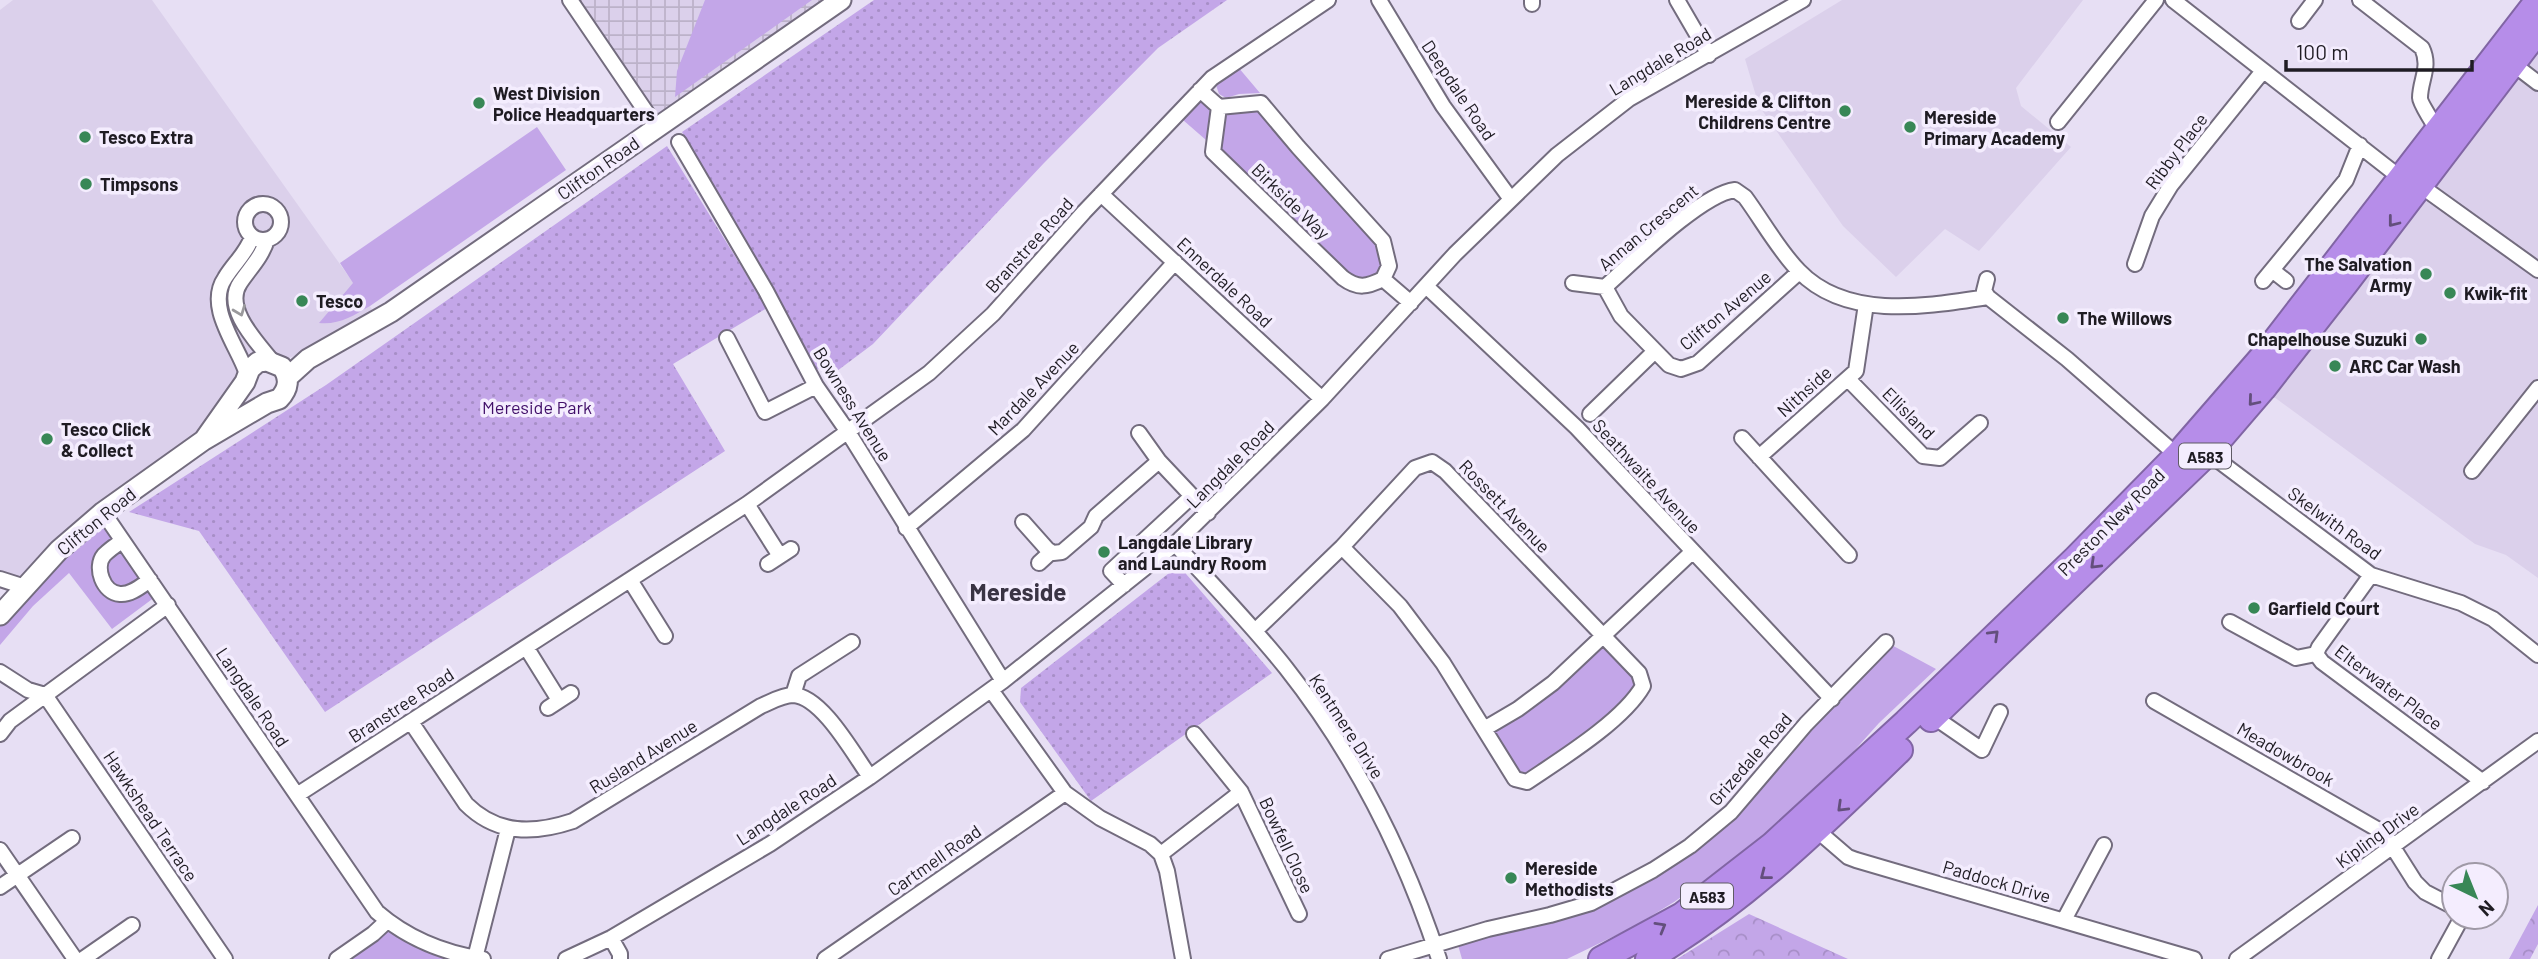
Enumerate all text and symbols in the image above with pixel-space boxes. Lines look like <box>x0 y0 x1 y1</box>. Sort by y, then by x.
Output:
street label: Langdale Road <box>1605 22 1715 100</box>
scale bar <box>2286 28 2472 72</box>
street label: Deepdale Road <box>1417 36 1501 144</box>
text: 100 m <box>2296 39 2349 64</box>
place label: West Division Police Headquarters <box>493 82 655 125</box>
place label: Mereside & Clifton Childrens Centre <box>1685 90 1831 133</box>
marker: West Division Police Headquarters <box>471 95 487 111</box>
marker: Mereside & Clifton Childrens Centre <box>1837 103 1853 119</box>
place label: Mereside Primary Academy <box>1924 106 2065 149</box>
street label: Ribby Place <box>2140 108 2212 194</box>
marker: Mereside Primary Academy <box>1902 119 1918 135</box>
place label: Tesco Extra <box>99 126 193 148</box>
marker: Tesco Extra <box>77 129 93 145</box>
street label: Clifton Road <box>553 132 643 204</box>
street label: Birkside Way <box>1247 158 1335 244</box>
place label: Timpsons <box>100 173 178 195</box>
marker: Timpsons <box>78 176 94 192</box>
street label: Annan Crescent <box>1594 179 1702 275</box>
street label: Branstree Road <box>980 193 1078 297</box>
one-way arrow <box>2389 214 2401 227</box>
street label: Ennerdale Road <box>1173 232 1277 332</box>
place label: The Salvation Army <box>2304 253 2412 296</box>
street label: Clifton Avenue <box>1675 265 1775 355</box>
marker: The Salvation Army <box>2418 266 2434 282</box>
place label: Kwik-fit <box>2464 282 2528 304</box>
marker: Kwik-fit <box>2442 285 2458 301</box>
place label: Tesco <box>316 290 363 312</box>
marker: Tesco <box>294 293 310 309</box>
one-way arrow <box>231 304 245 316</box>
place label: The Willows <box>2077 307 2172 329</box>
marker: The Willows <box>2055 310 2071 326</box>
place label: Chapelhouse Suzuki <box>2247 328 2407 350</box>
marker: Chapelhouse Suzuki <box>2413 331 2429 347</box>
street label: Mardale Avenue <box>983 336 1083 440</box>
street label: Bowness Avenue <box>809 343 897 465</box>
place label: ARC Car Wash <box>2349 355 2461 377</box>
marker: ARC Car Wash <box>2327 358 2343 374</box>
street label: Nithside <box>1772 361 1836 421</box>
street label: Ellisland <box>1878 382 1940 444</box>
one-way arrow <box>2248 393 2261 406</box>
park label: Mereside Park <box>482 396 592 418</box>
street label: Seathwaite Avenue <box>1588 414 1706 538</box>
street label: Langdale Road <box>1182 416 1278 512</box>
place label: Tesco Click & Collect <box>61 418 152 461</box>
marker: Tesco Click & Collect <box>39 431 55 447</box>
road number: A583 <box>2179 444 2231 468</box>
street label: Rossett Avenue <box>1455 455 1555 557</box>
street label: Preston New Road <box>2053 464 2169 580</box>
street label: Clifton Road <box>52 482 140 560</box>
street label: Skelwith Road <box>2284 482 2386 564</box>
place label: Langdale Library and Laundry Room <box>1118 531 1266 574</box>
marker: Langdale Library and Laundry Room <box>1096 544 1112 560</box>
one-way arrow <box>2090 556 2103 569</box>
district label: Mereside <box>970 577 1066 606</box>
place label: Garfield Court <box>2268 597 2380 619</box>
marker: Garfield Court <box>2246 600 2262 616</box>
one-way arrow <box>1986 631 1999 644</box>
street label: Elterwater Place <box>2331 639 2447 735</box>
street label: Langdale Road <box>212 643 294 751</box>
street label: Branstree Road <box>344 663 458 747</box>
street label: Kentmere Drive <box>1305 669 1389 783</box>
street label: Grizedale Road <box>1704 708 1796 810</box>
street label: Rusland Avenue <box>585 714 701 798</box>
street label: Meadowbrook <box>2233 717 2339 791</box>
street label: Hawkshead Terrace <box>99 746 203 886</box>
street label: Langdale Road <box>732 768 840 850</box>
street label: Bowfell Close <box>1255 793 1319 897</box>
one-way arrow <box>1837 798 1850 811</box>
street label: Kipling Drive <box>2331 798 2423 872</box>
street label: Cartmell Road <box>883 820 985 900</box>
street label: Paddock Drive <box>1940 855 2054 907</box>
place label: Mereside Methodists <box>1525 857 1614 900</box>
north arrow <box>2440 861 2510 931</box>
one-way arrow <box>1760 867 1773 879</box>
marker: Mereside Methodists <box>1503 870 1519 886</box>
road number: A583 <box>1681 884 1733 908</box>
text: N <box>2474 896 2499 922</box>
one-way arrow <box>1654 922 1667 935</box>

